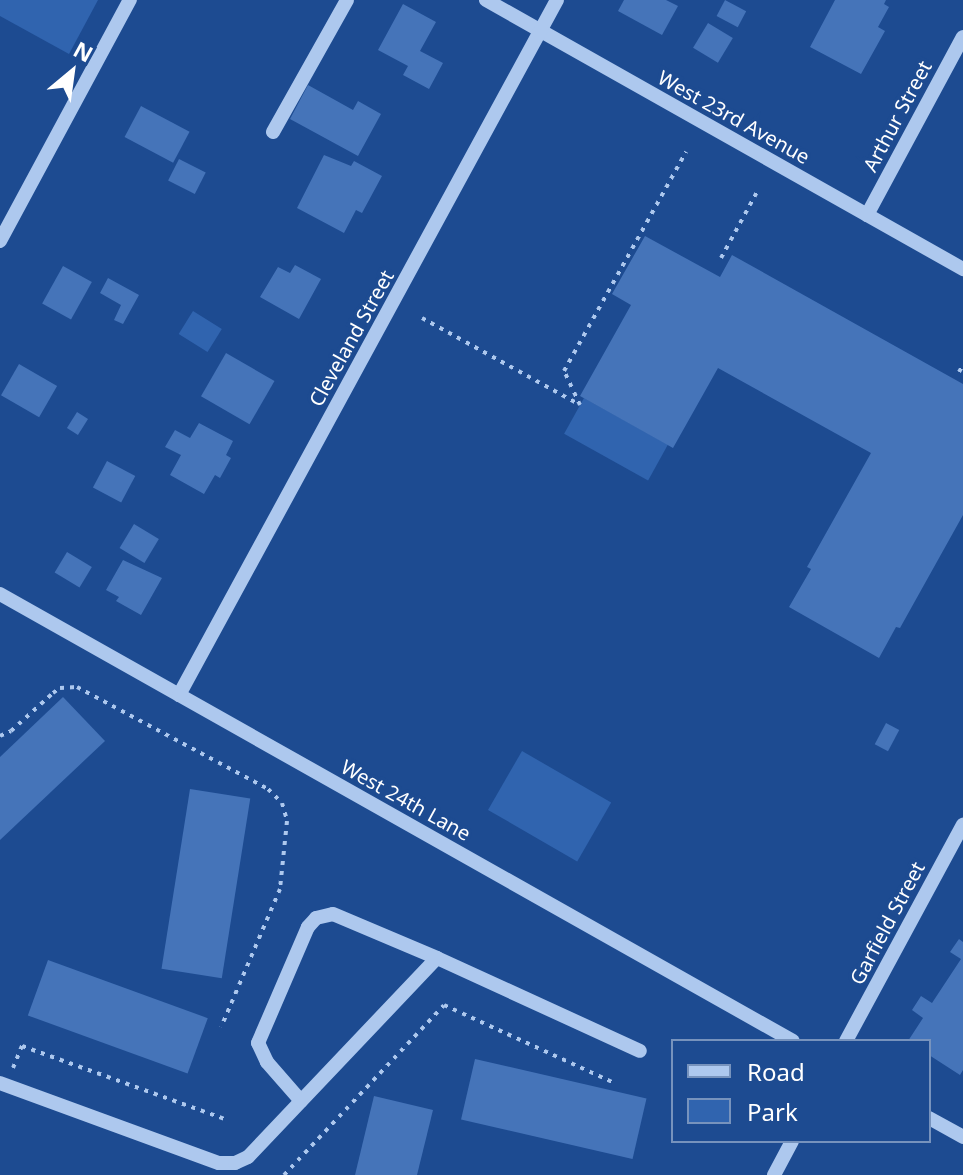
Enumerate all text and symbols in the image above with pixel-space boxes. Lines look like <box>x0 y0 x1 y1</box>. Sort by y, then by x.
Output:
north arrow <box>32 32 112 112</box>
text: N <box>69 34 99 68</box>
street label: Arthur Street <box>858 56 936 176</box>
street label: West 23rd Avenue <box>654 65 814 169</box>
street label: Cleveland Street <box>304 266 398 410</box>
street label: West 24th Lane <box>337 754 475 846</box>
street label: Garfield Street <box>845 857 929 989</box>
legend <box>671 1039 931 1143</box>
text: Road <box>747 1055 805 1088</box>
text: Park <box>747 1095 798 1128</box>

